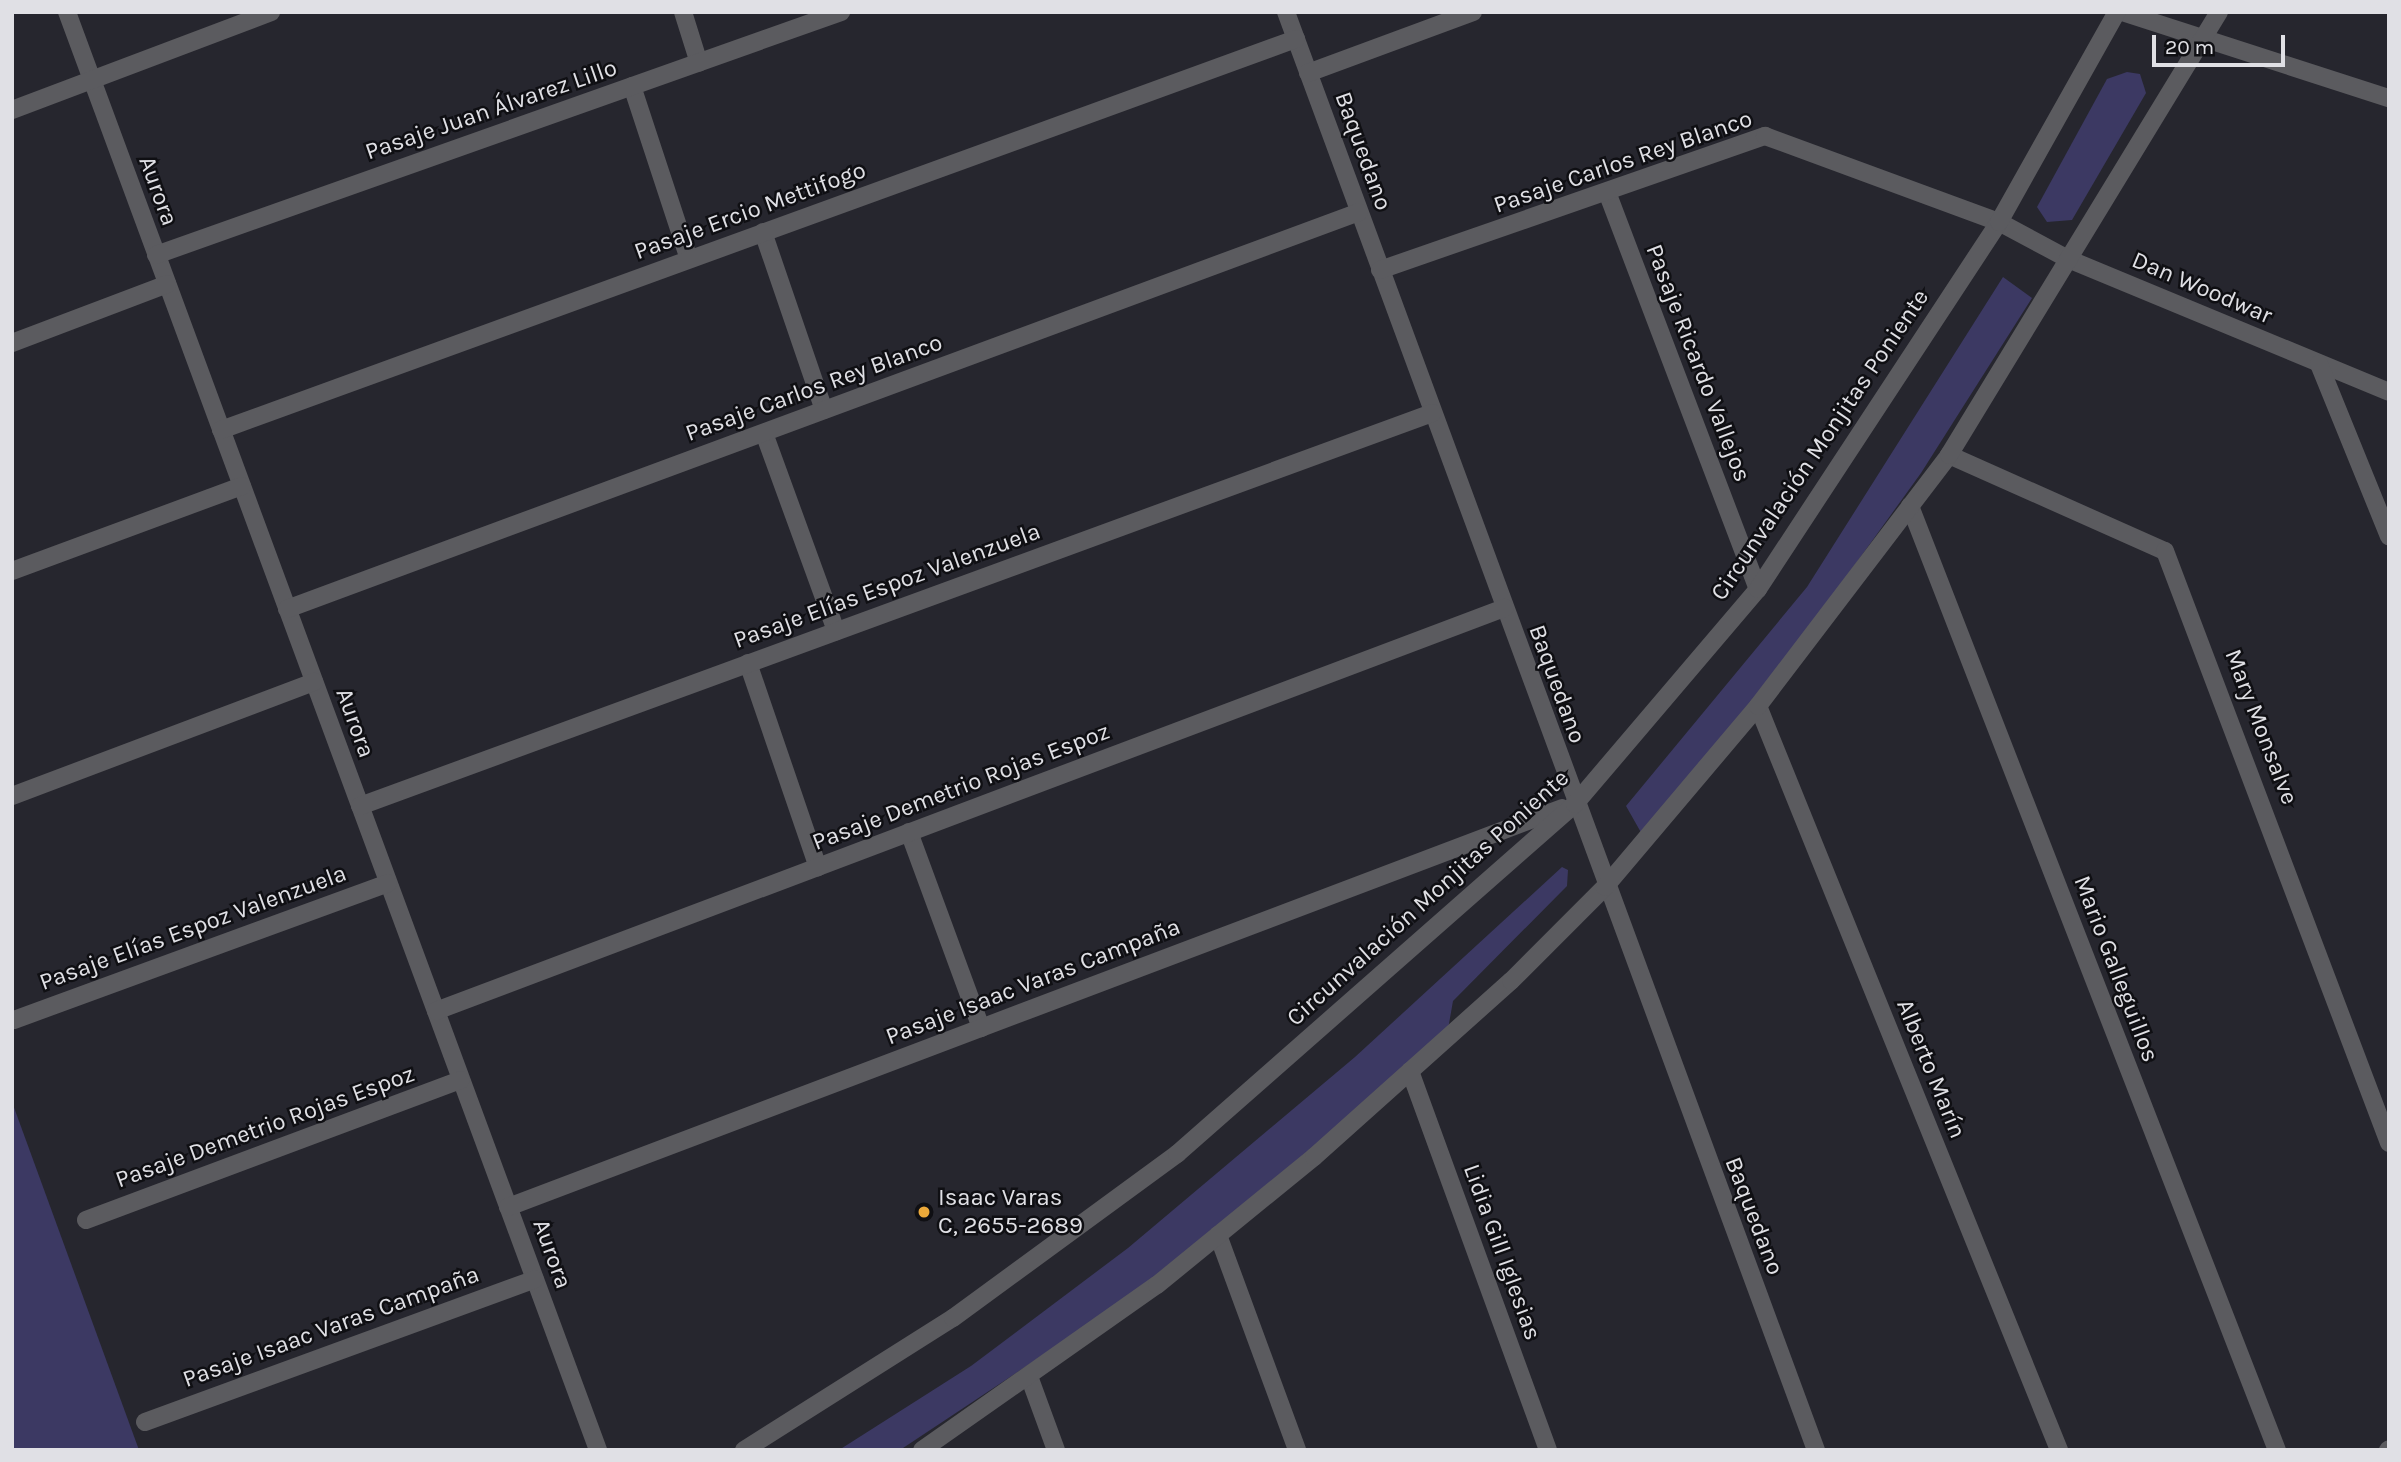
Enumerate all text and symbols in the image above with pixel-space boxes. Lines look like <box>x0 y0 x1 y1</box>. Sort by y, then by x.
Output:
scale bar <box>2156 21 2289 65</box>
text: 20 m <box>2165 35 2214 59</box>
street label: Pasaje Juan Álvarez Lillo <box>361 53 621 167</box>
street label: Baquedano <box>1328 88 1398 214</box>
street label: Pasaje Carlos Rey Blanco <box>1490 104 1756 220</box>
street label: Aurora <box>132 152 184 230</box>
street label: Pasaje Ercio Mettifogo <box>630 156 870 266</box>
street label: Pasaje Ricardo Vallejos <box>1639 240 1757 486</box>
street label: Dan Woodwar <box>2127 246 2277 330</box>
street label: Circunvalación Monjitas Poniente <box>1705 284 1935 606</box>
street label: Pasaje Carlos Rey Blanco <box>682 328 946 448</box>
street label: Pasaje Elías Espoz Valenzuela <box>730 517 1044 655</box>
street label: Baquedano <box>1522 621 1592 747</box>
street label: Mary Monsalve <box>2218 645 2304 809</box>
street label: Aurora <box>329 684 381 762</box>
street label: Pasaje Demetrio Rojas Espoz <box>808 717 1114 857</box>
street label: Circunvalación Monjitas Poniente <box>1281 764 1575 1032</box>
street label: Pasaje Elías Espoz Valenzuela <box>36 859 350 997</box>
street label: Mario Galleguillos <box>2067 872 2165 1066</box>
street label: Pasaje Isaac Varas Campaña <box>882 912 1184 1052</box>
street label: Alberto Marín <box>1890 995 1972 1143</box>
street label: Pasaje Demetrio Rojas Espoz <box>112 1059 418 1195</box>
street label: Baquedano <box>1718 1153 1790 1279</box>
street label: Lidia Gill Iglesias <box>1457 1160 1547 1344</box>
place label: Isaac Varas C, 2655-2689 <box>938 1184 1083 1240</box>
marker: Isaac Varas C, 2655-2689 <box>916 1204 932 1220</box>
street label: Aurora <box>526 1215 578 1293</box>
street label: Pasaje Isaac Varas Campaña <box>179 1260 483 1394</box>

